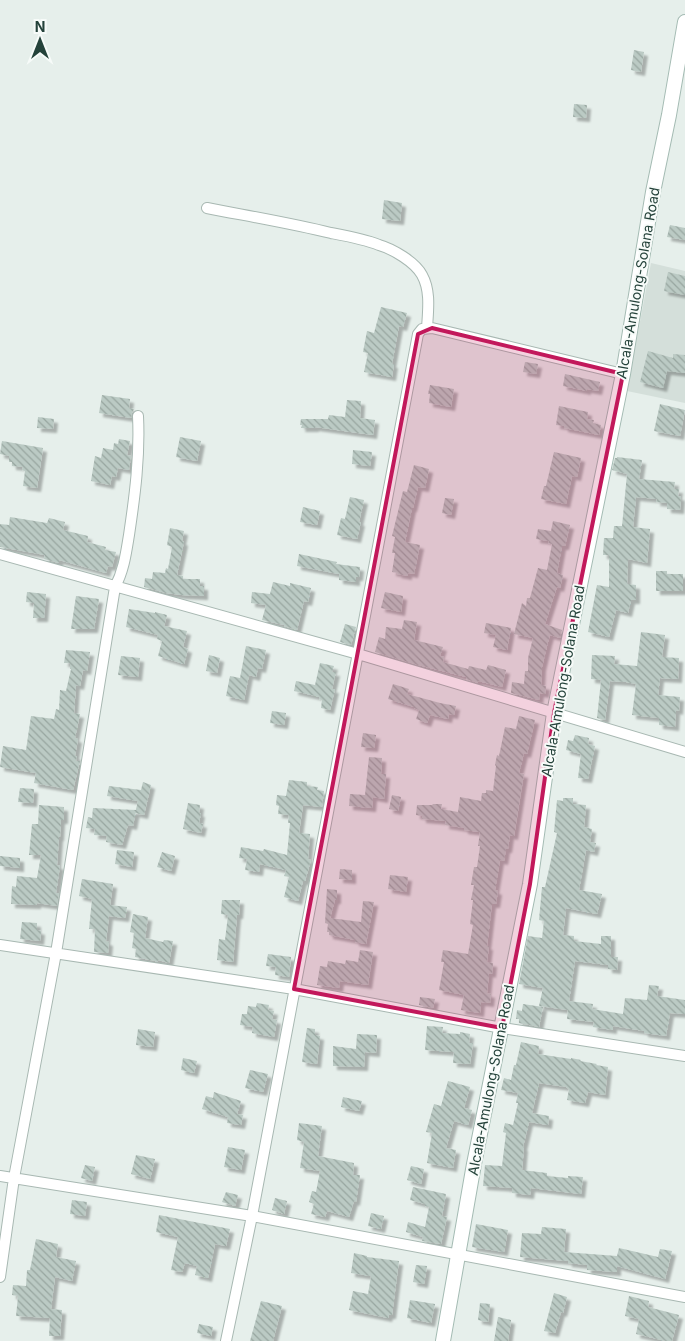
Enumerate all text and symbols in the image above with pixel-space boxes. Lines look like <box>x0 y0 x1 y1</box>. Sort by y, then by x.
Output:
north arrow <box>15 15 65 65</box>
text: N <box>35 18 45 35</box>
street label: Alcala-Amulong-Solana Road <box>612 186 663 380</box>
street label: Alcala-Amulong-Solana Road <box>537 584 588 778</box>
street label: Alcala-Amulong-Solana Road <box>464 983 517 1177</box>

